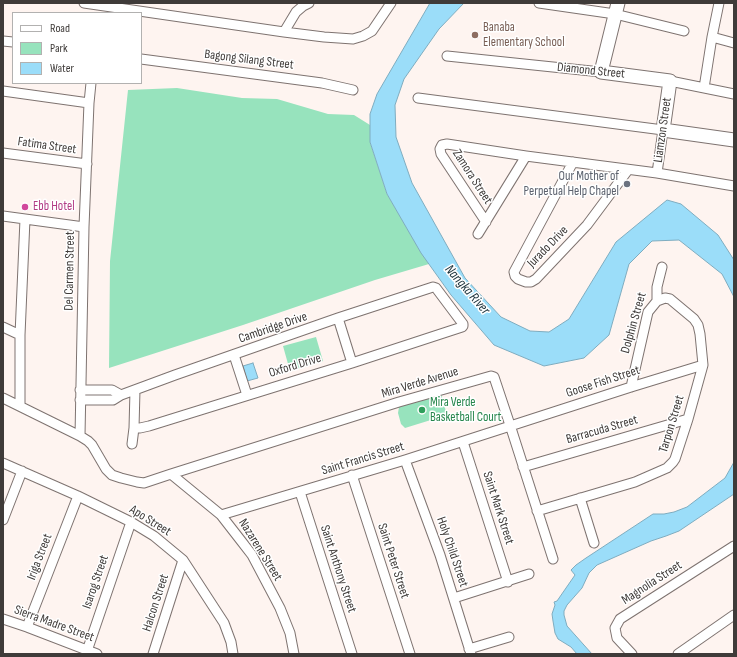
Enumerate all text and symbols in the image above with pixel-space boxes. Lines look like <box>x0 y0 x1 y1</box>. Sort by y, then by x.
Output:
legend <box>12 12 142 84</box>
place label: Banaba Elementary School <box>483 20 565 51</box>
text: Road <box>50 21 70 36</box>
marker: Banaba Elementary School <box>470 30 480 40</box>
text: Park <box>50 41 68 56</box>
street label: Bagong Silang Street <box>203 47 295 73</box>
street label: Diamond Street <box>556 60 626 82</box>
text: Water <box>50 61 74 76</box>
street label: Liamzon Street <box>651 96 675 164</box>
street label: Fatima Street <box>17 134 77 158</box>
street label: Zamora Street <box>449 147 495 207</box>
place label: Our Mother of Perpetual Help Chapel <box>524 169 619 200</box>
marker: Our Mother of Perpetual Help Chapel <box>622 179 632 189</box>
place label: Ebb Hotel <box>33 199 75 215</box>
marker: Ebb Hotel <box>20 202 30 212</box>
street label: Jurado Drive <box>524 223 572 271</box>
street label: Del Carmen Street <box>62 231 78 311</box>
water label: Nangka River <box>441 262 493 318</box>
street label: Dolphin Street <box>618 291 650 355</box>
street label: Cambridge Drive <box>237 309 309 347</box>
street label: Oxford Drive <box>267 351 323 381</box>
street label: Goose Fish Street <box>564 363 642 401</box>
street label: Mira Verde Avenue <box>380 364 460 402</box>
street label: Tarpon Street <box>656 394 688 454</box>
place label: Mira Verde Basketball Court <box>430 395 502 426</box>
marker: Mira Verde Basketball Court <box>417 405 427 415</box>
street label: Barracuda Street <box>564 412 640 448</box>
street label: Saint Francis Street <box>320 439 406 479</box>
street label: Saint Mark Street <box>479 470 517 546</box>
street label: Apo Street <box>126 502 174 540</box>
street label: Holy Child Street <box>433 515 471 589</box>
street label: Nazarene Street <box>235 516 285 584</box>
street label: Saint Peter Street <box>374 522 412 600</box>
street label: Saint Anthony Street <box>317 523 359 615</box>
street label: Iriga Street <box>24 532 56 582</box>
street label: Isarog Street <box>80 553 112 611</box>
street label: Magnolia Street <box>619 558 685 608</box>
street label: Halcon Street <box>139 572 173 634</box>
street label: Sierra Madre Street <box>12 602 96 646</box>

